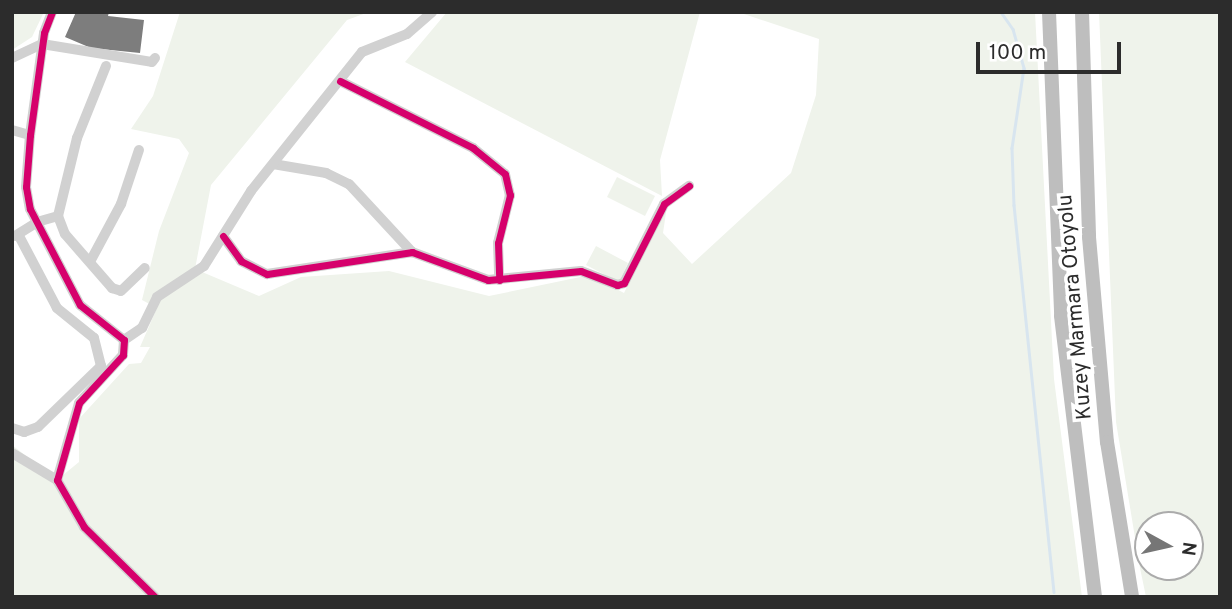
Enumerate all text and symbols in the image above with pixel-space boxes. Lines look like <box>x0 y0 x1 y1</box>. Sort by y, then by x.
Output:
scale bar <box>980 28 1125 72</box>
text: 100 m <box>989 40 1046 67</box>
street label: Kuzey Marmara Otoyolu <box>1054 193 1098 421</box>
north arrow <box>1134 511 1204 581</box>
text: N <box>1175 540 1201 557</box>

